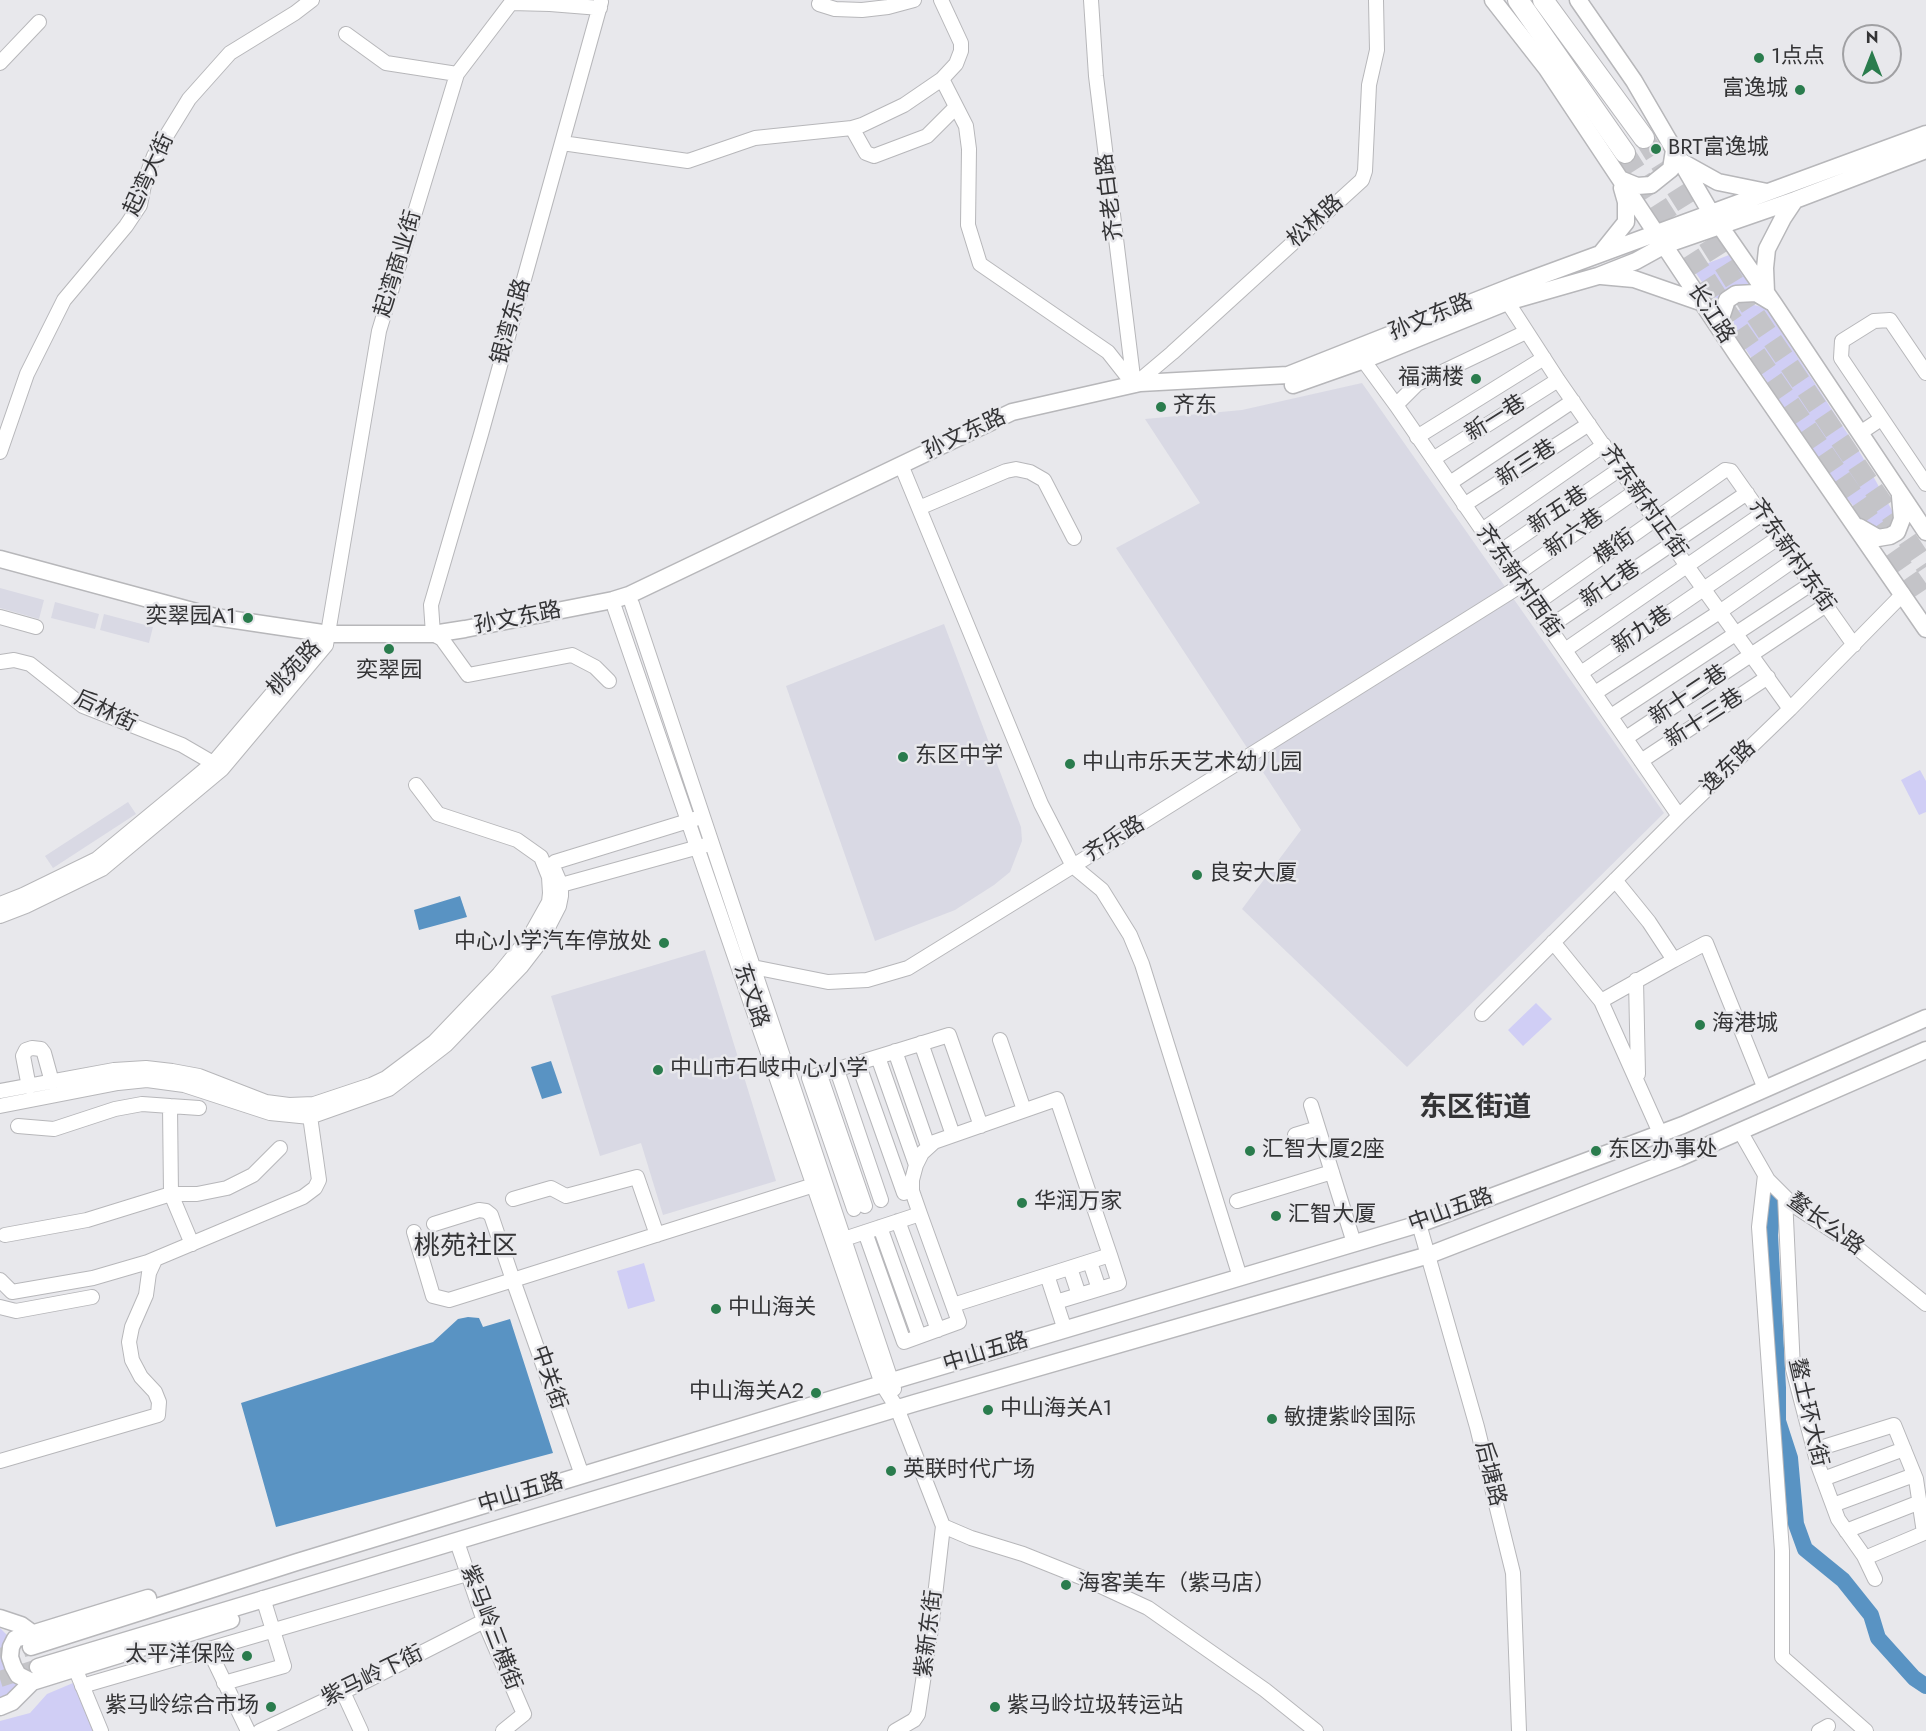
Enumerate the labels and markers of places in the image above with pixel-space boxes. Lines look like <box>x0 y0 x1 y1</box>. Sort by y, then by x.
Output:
place label: 1点点 <box>1771 45 1825 71</box>
marker: 1点点 <box>1752 51 1766 65</box>
place label: 富逸城 <box>1722 77 1788 103</box>
marker: 富逸城 <box>1793 83 1807 97</box>
place label: BRT富逸城 <box>1668 136 1769 162</box>
marker: BRT富逸城 <box>1649 142 1663 156</box>
place label: 福满楼 <box>1398 366 1464 392</box>
marker: 福满楼 <box>1469 372 1483 386</box>
place label: 齐东 <box>1173 394 1217 420</box>
marker: 齐东 <box>1154 400 1168 414</box>
place label: 奕翠园A1 <box>146 605 236 631</box>
marker: 奕翠园A1 <box>241 611 255 625</box>
marker: 奕翠园 <box>382 642 396 656</box>
place label: 奕翠园 <box>356 659 422 685</box>
place label: 东区中学 <box>915 744 1003 770</box>
marker: 东区中学 <box>896 750 910 764</box>
place label: 中山市乐天艺术幼儿园 <box>1082 751 1302 777</box>
marker: 中山市乐天艺术幼儿园 <box>1063 757 1077 771</box>
place label: 良安大厦 <box>1209 862 1297 888</box>
marker: 良安大厦 <box>1190 868 1204 882</box>
place label: 中心小学汽车停放处 <box>454 930 652 956</box>
marker: 中心小学汽车停放处 <box>657 936 671 950</box>
place label: 海港城 <box>1712 1012 1778 1038</box>
marker: 海港城 <box>1693 1018 1707 1032</box>
place label: 中山市石岐中心小学 <box>670 1057 868 1083</box>
marker: 中山市石岐中心小学 <box>651 1063 665 1077</box>
place label: 汇智大厦2座 <box>1262 1138 1385 1164</box>
place label: 东区办事处 <box>1608 1138 1718 1164</box>
marker: 汇智大厦2座 <box>1243 1144 1257 1158</box>
marker: 东区办事处 <box>1589 1144 1603 1158</box>
place label: 华润万家 <box>1034 1190 1122 1216</box>
marker: 华润万家 <box>1015 1196 1029 1210</box>
place label: 汇智大厦 <box>1288 1203 1376 1229</box>
marker: 汇智大厦 <box>1269 1209 1283 1223</box>
place label: 中山海关 <box>728 1296 816 1322</box>
marker: 中山海关 <box>709 1302 723 1316</box>
place label: 中山海关A2 <box>689 1380 804 1406</box>
marker: 中山海关A2 <box>809 1386 823 1400</box>
place label: 中山海关A1 <box>1000 1397 1112 1423</box>
marker: 中山海关A1 <box>981 1403 995 1417</box>
place label: 敏捷紫岭国际 <box>1284 1406 1416 1432</box>
marker: 敏捷紫岭国际 <box>1265 1412 1279 1426</box>
place label: 英联时代广场 <box>903 1458 1035 1484</box>
marker: 英联时代广场 <box>884 1464 898 1478</box>
place label: 海客美车（紫马店） <box>1078 1572 1276 1598</box>
marker: 海客美车（紫马店） <box>1059 1578 1073 1592</box>
place label: 太平洋保险 <box>125 1643 235 1669</box>
marker: 太平洋保险 <box>240 1649 254 1663</box>
place label: 紫马岭综合市场 <box>105 1694 259 1720</box>
place label: 紫马岭垃圾转运站 <box>1007 1694 1183 1720</box>
marker: 紫马岭综合市场 <box>264 1700 278 1714</box>
marker: 紫马岭垃圾转运站 <box>988 1700 1002 1714</box>

